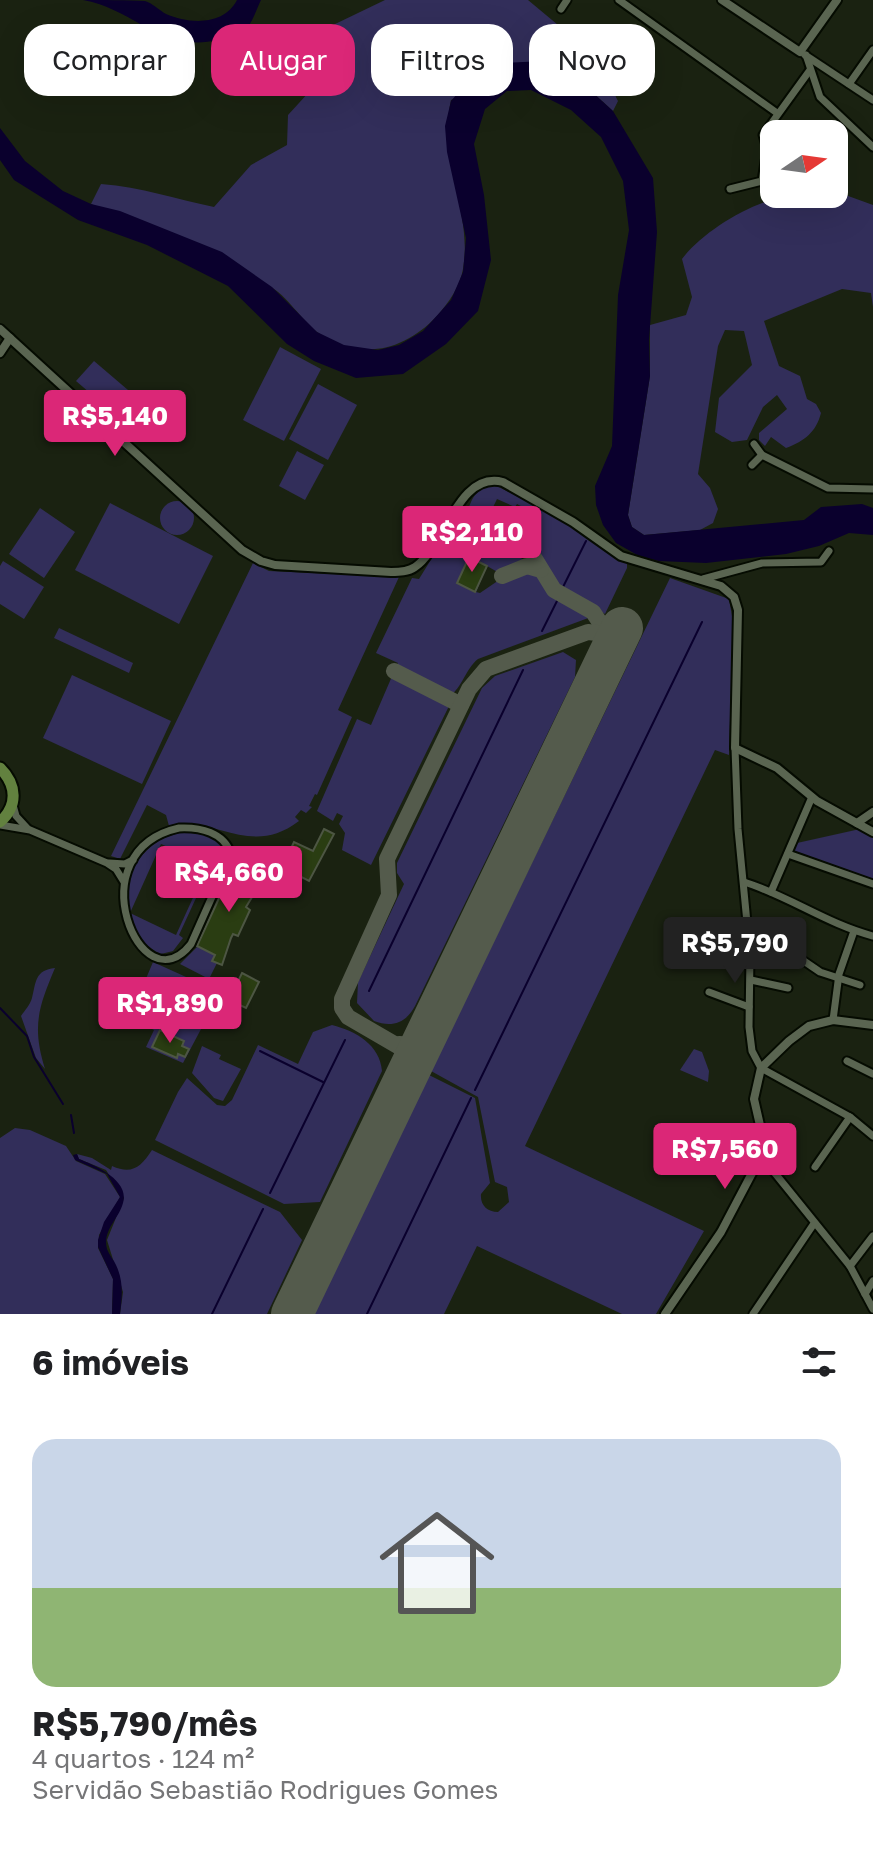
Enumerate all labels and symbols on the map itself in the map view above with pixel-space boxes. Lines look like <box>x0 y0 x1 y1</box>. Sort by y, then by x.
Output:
north arrow <box>760 120 848 208</box>
pin: R$5,140 <box>41 390 189 458</box>
pin: R$2,110 <box>398 506 546 574</box>
pin: R$4,660 <box>155 846 303 914</box>
pin: R$5,790 <box>661 917 809 985</box>
pin: R$1,890 <box>96 977 244 1045</box>
pin: R$7,560 <box>651 1123 799 1191</box>

